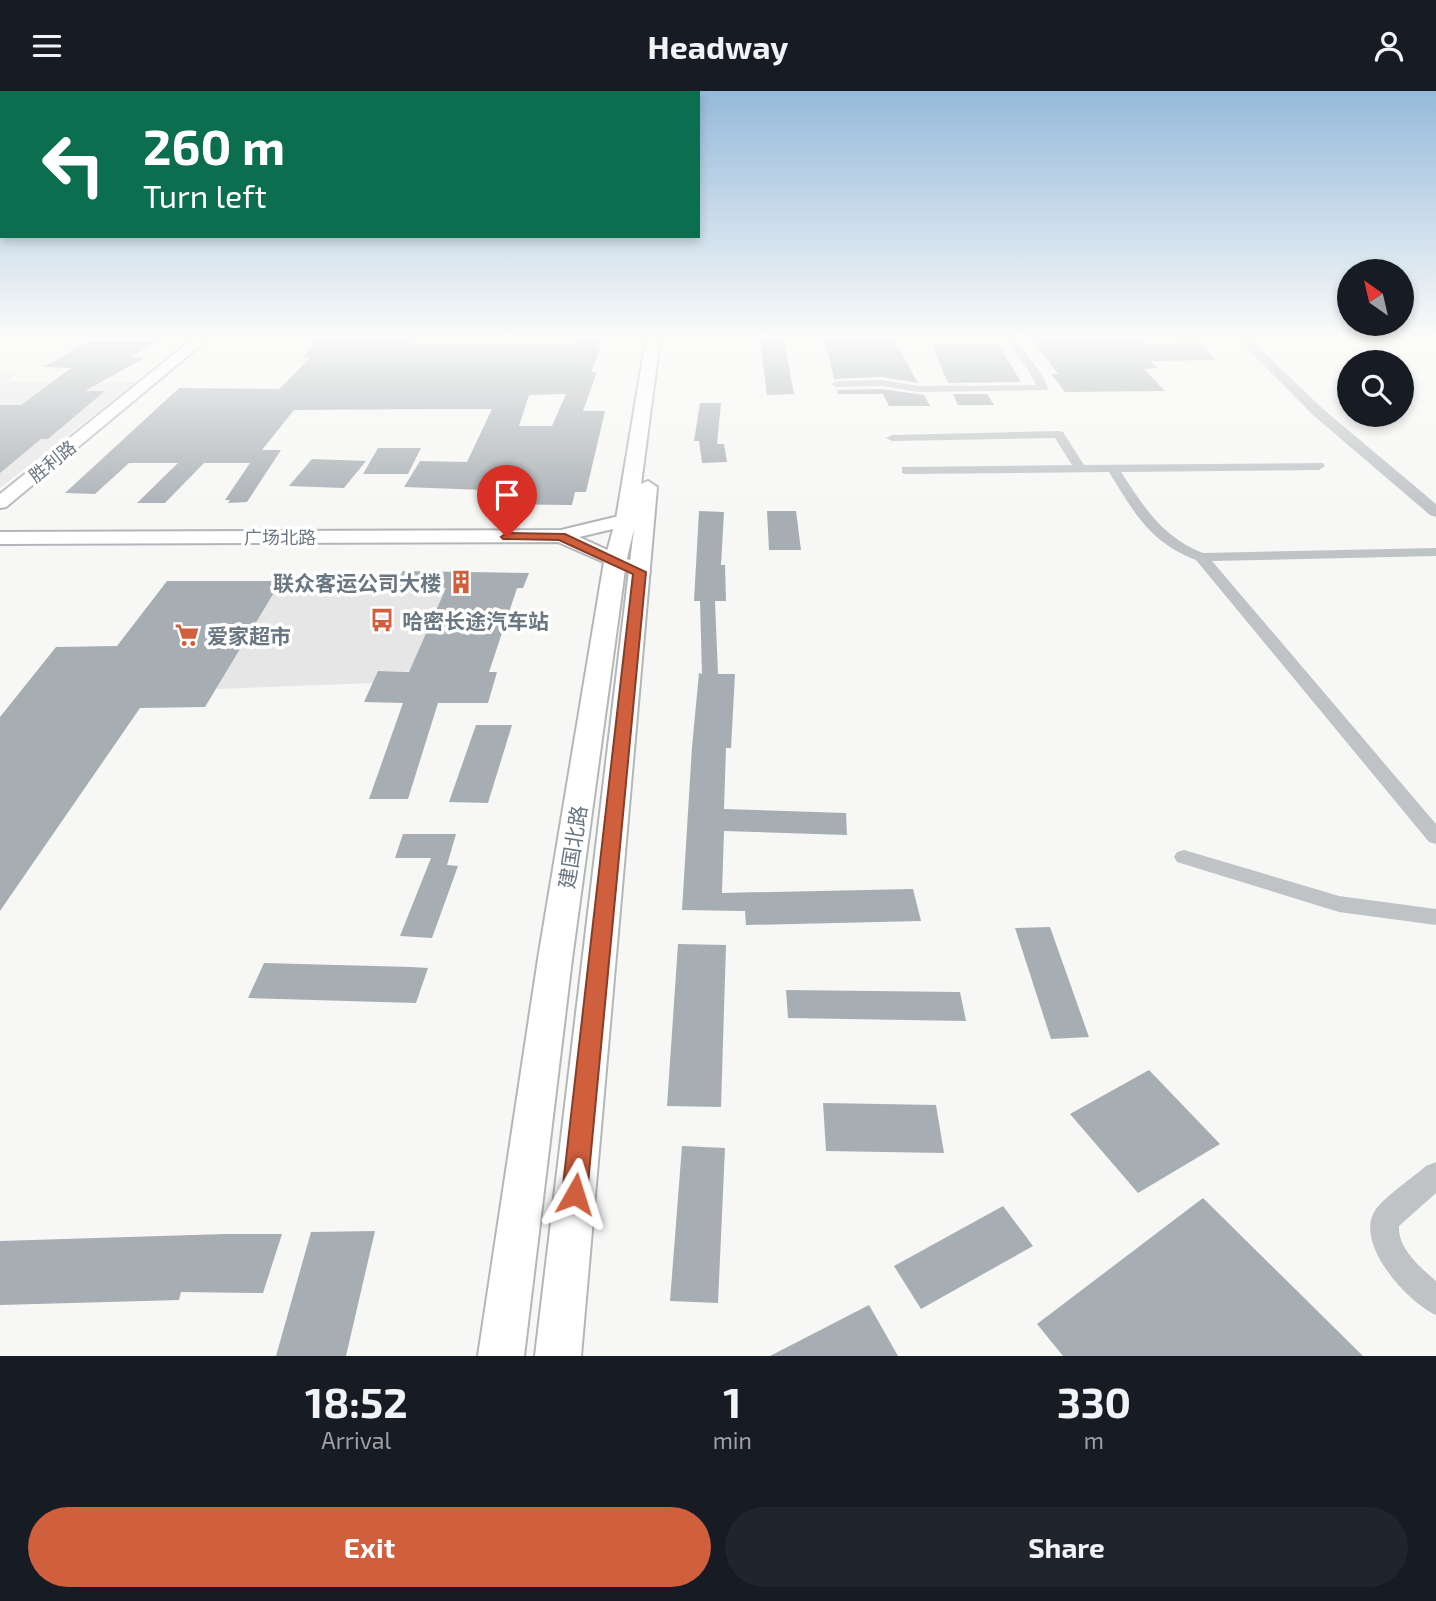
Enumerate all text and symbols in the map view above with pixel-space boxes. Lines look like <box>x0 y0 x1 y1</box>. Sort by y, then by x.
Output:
icon: menu <box>28 27 66 65</box>
text: Headway <box>648 27 788 65</box>
icon: person <box>1370 27 1408 65</box>
text: 260 m <box>143 116 285 175</box>
icon: left <box>28 119 119 210</box>
text: Turn left <box>143 176 267 214</box>
north arrow <box>1337 259 1414 336</box>
map controls <box>1337 259 1414 427</box>
button: search <box>1337 350 1414 427</box>
street label: 胜利路 <box>24 435 80 487</box>
pin <box>477 465 537 537</box>
icon: arrive <box>488 476 526 514</box>
street label: 广场北路 <box>244 526 316 548</box>
building icon: 联众客运公司大楼 <box>447 568 475 596</box>
place label: 联众客运公司大楼 <box>273 570 441 595</box>
bus stop icon: 哈密长途汽车站 <box>368 606 396 634</box>
place label: 哈密长途汽车站 <box>402 608 549 633</box>
supermarket icon: 爱家超市 <box>173 621 201 649</box>
place label: 爱家超市 <box>207 623 291 648</box>
street label: 建国北路 <box>553 804 591 890</box>
position arrow <box>538 1157 612 1231</box>
text: 18:52 <box>305 1376 408 1426</box>
text: 1 <box>723 1376 741 1426</box>
text: 330 <box>1057 1376 1131 1426</box>
text: Arrival <box>321 1426 391 1454</box>
text: min <box>713 1426 752 1454</box>
text: m <box>1084 1426 1104 1454</box>
button: Exit <box>28 1507 711 1587</box>
button: Share <box>725 1507 1408 1587</box>

